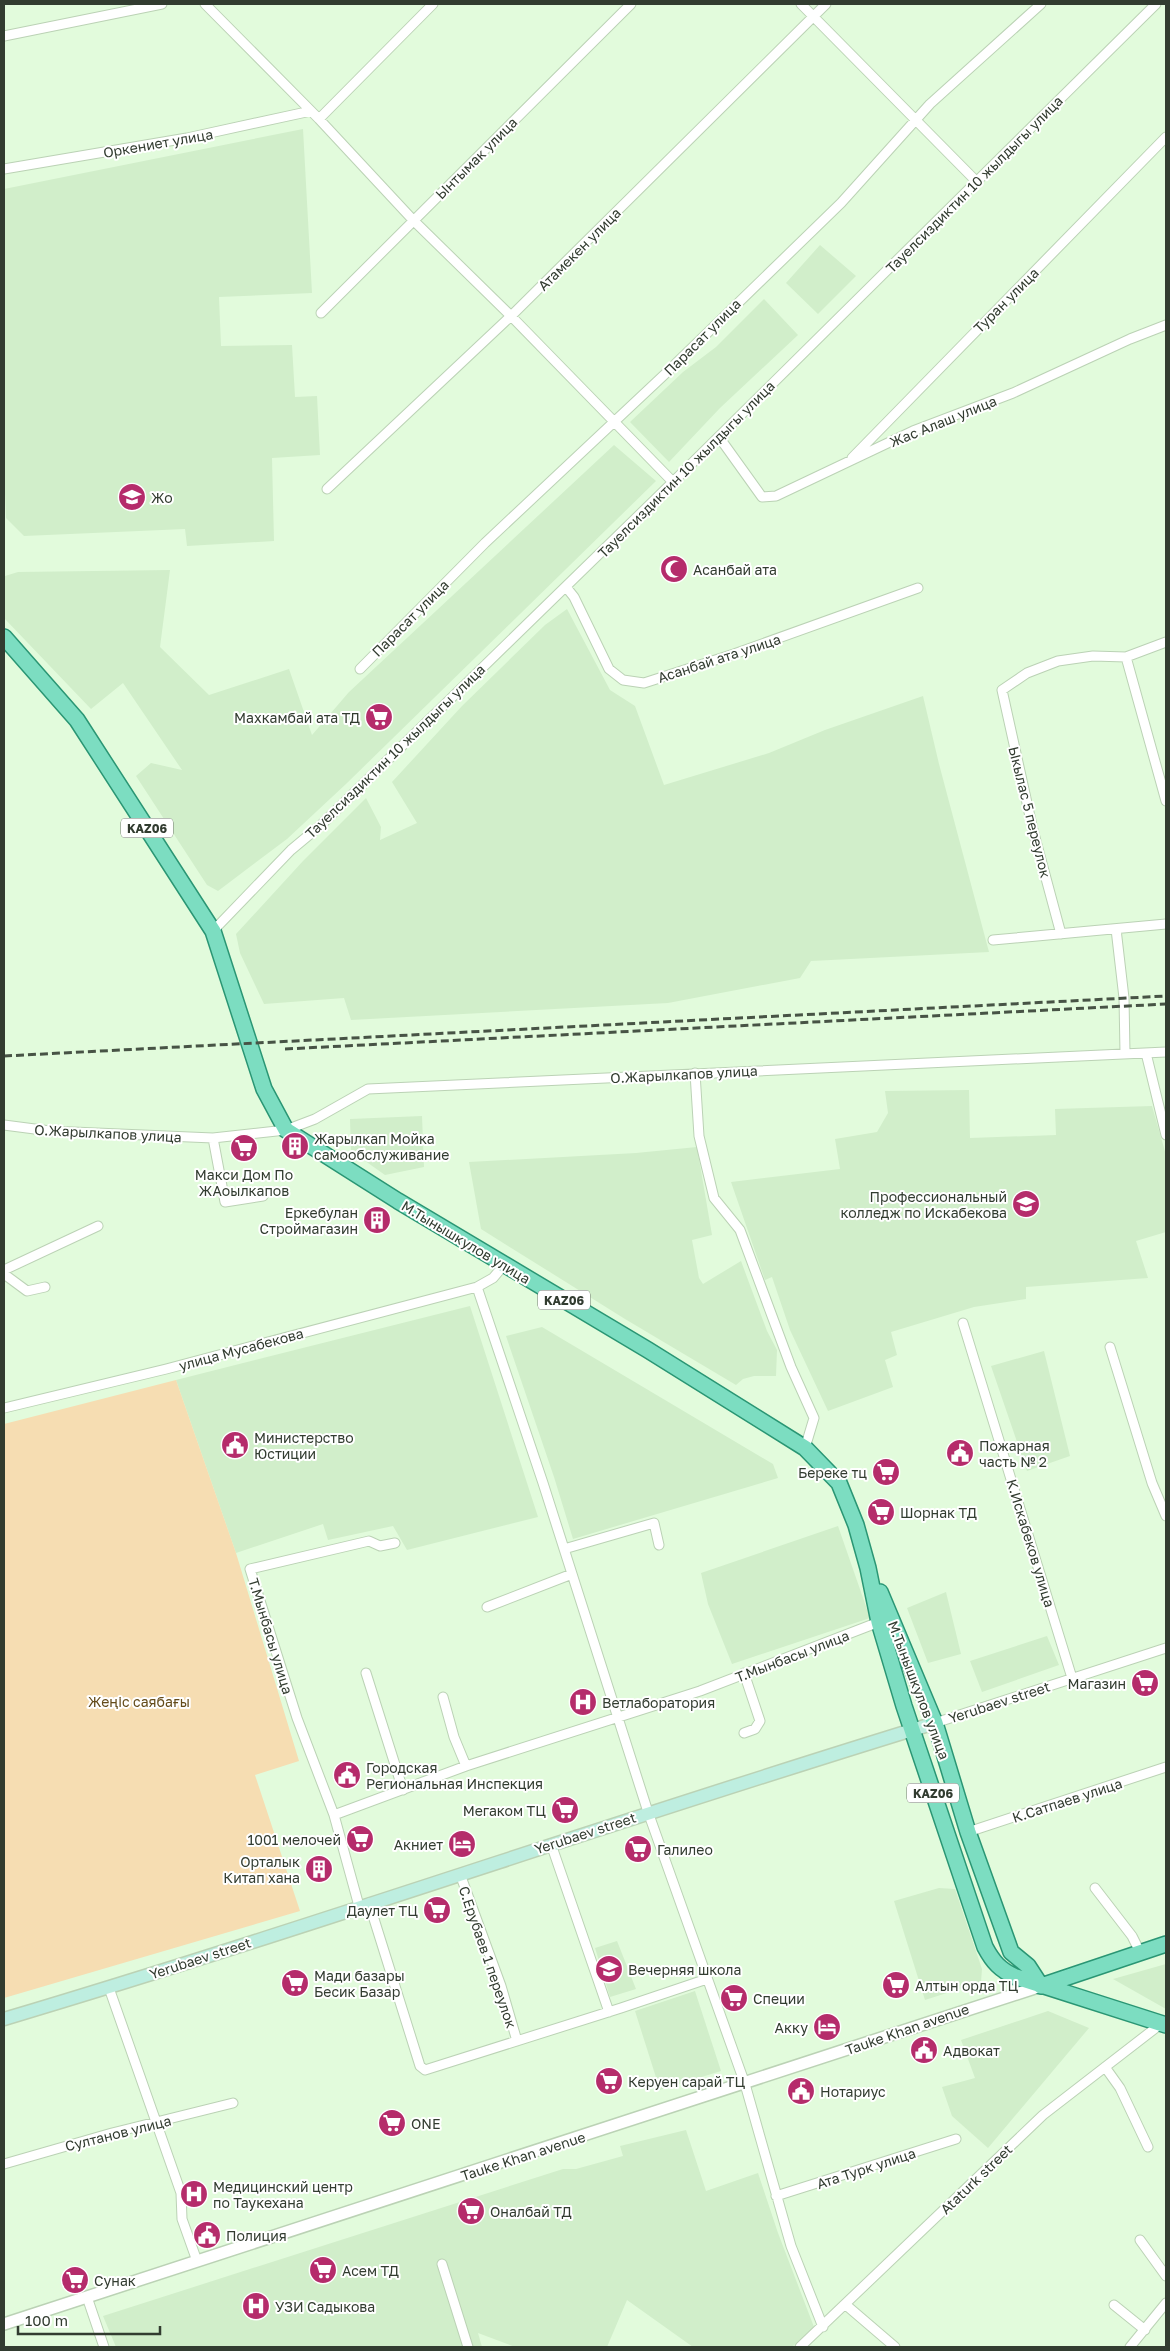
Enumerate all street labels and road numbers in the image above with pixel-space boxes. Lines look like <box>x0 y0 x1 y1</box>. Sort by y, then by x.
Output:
street label: Тауелсиздиктин 10 жылдыгы улица <box>882 92 1066 276</box>
street label: Ынтымак улица <box>432 114 520 202</box>
street label: Оркениет улица <box>102 125 214 161</box>
street label: Атамекен улица <box>534 204 624 294</box>
street label: Туран улица <box>970 264 1042 336</box>
street label: Парасат улица <box>660 295 744 379</box>
street label: Тауелсиздиктин 10 жылдыгы улица <box>594 377 778 561</box>
street label: Жас Алаш улица <box>887 392 999 450</box>
street label: Парасат улица <box>368 576 452 660</box>
street label: Асанбай ата улица <box>655 630 783 686</box>
street label: Тауелсиздиктин 10 жылдыгы улица <box>302 660 488 842</box>
street label: Ыкылас 5 переулок <box>1005 745 1055 879</box>
road number: KАZ06 <box>121 818 173 838</box>
street label: О.Жарылкапов улица <box>610 1062 758 1086</box>
street label: О.Жарылкапов улица <box>34 1121 182 1145</box>
street label: М.Тынышкулов улица <box>399 1197 533 1287</box>
road number: KАZ06 <box>538 1290 590 1310</box>
street label: улица Мусабекова <box>177 1324 305 1374</box>
street label: К.Искабеков улица <box>1003 1477 1059 1609</box>
street label: Т.Мынбасы улица <box>245 1576 297 1696</box>
street label: М.Тынышкулов улица <box>885 1618 953 1762</box>
street label: Т.Мынбасы улица <box>733 1626 851 1686</box>
street label: Yerubaev street <box>946 1678 1052 1726</box>
street label: К.Сатпаев улица <box>1010 1774 1124 1826</box>
road number: KАZ06 <box>907 1784 959 1802</box>
street label: Yerubaev street <box>532 1809 638 1857</box>
street label: С.Ерубаев 1 переулок <box>456 1884 520 2030</box>
street label: Yerubaev street <box>147 1934 253 1982</box>
street label: Tauke Khan avenue <box>843 2000 971 2058</box>
street label: Султанов улица <box>63 2112 173 2154</box>
street label: Tauke Khan avenue <box>459 2128 587 2184</box>
street label: Ataturk street <box>937 2140 1015 2218</box>
street label: Ата Турк улица <box>814 2144 918 2192</box>

